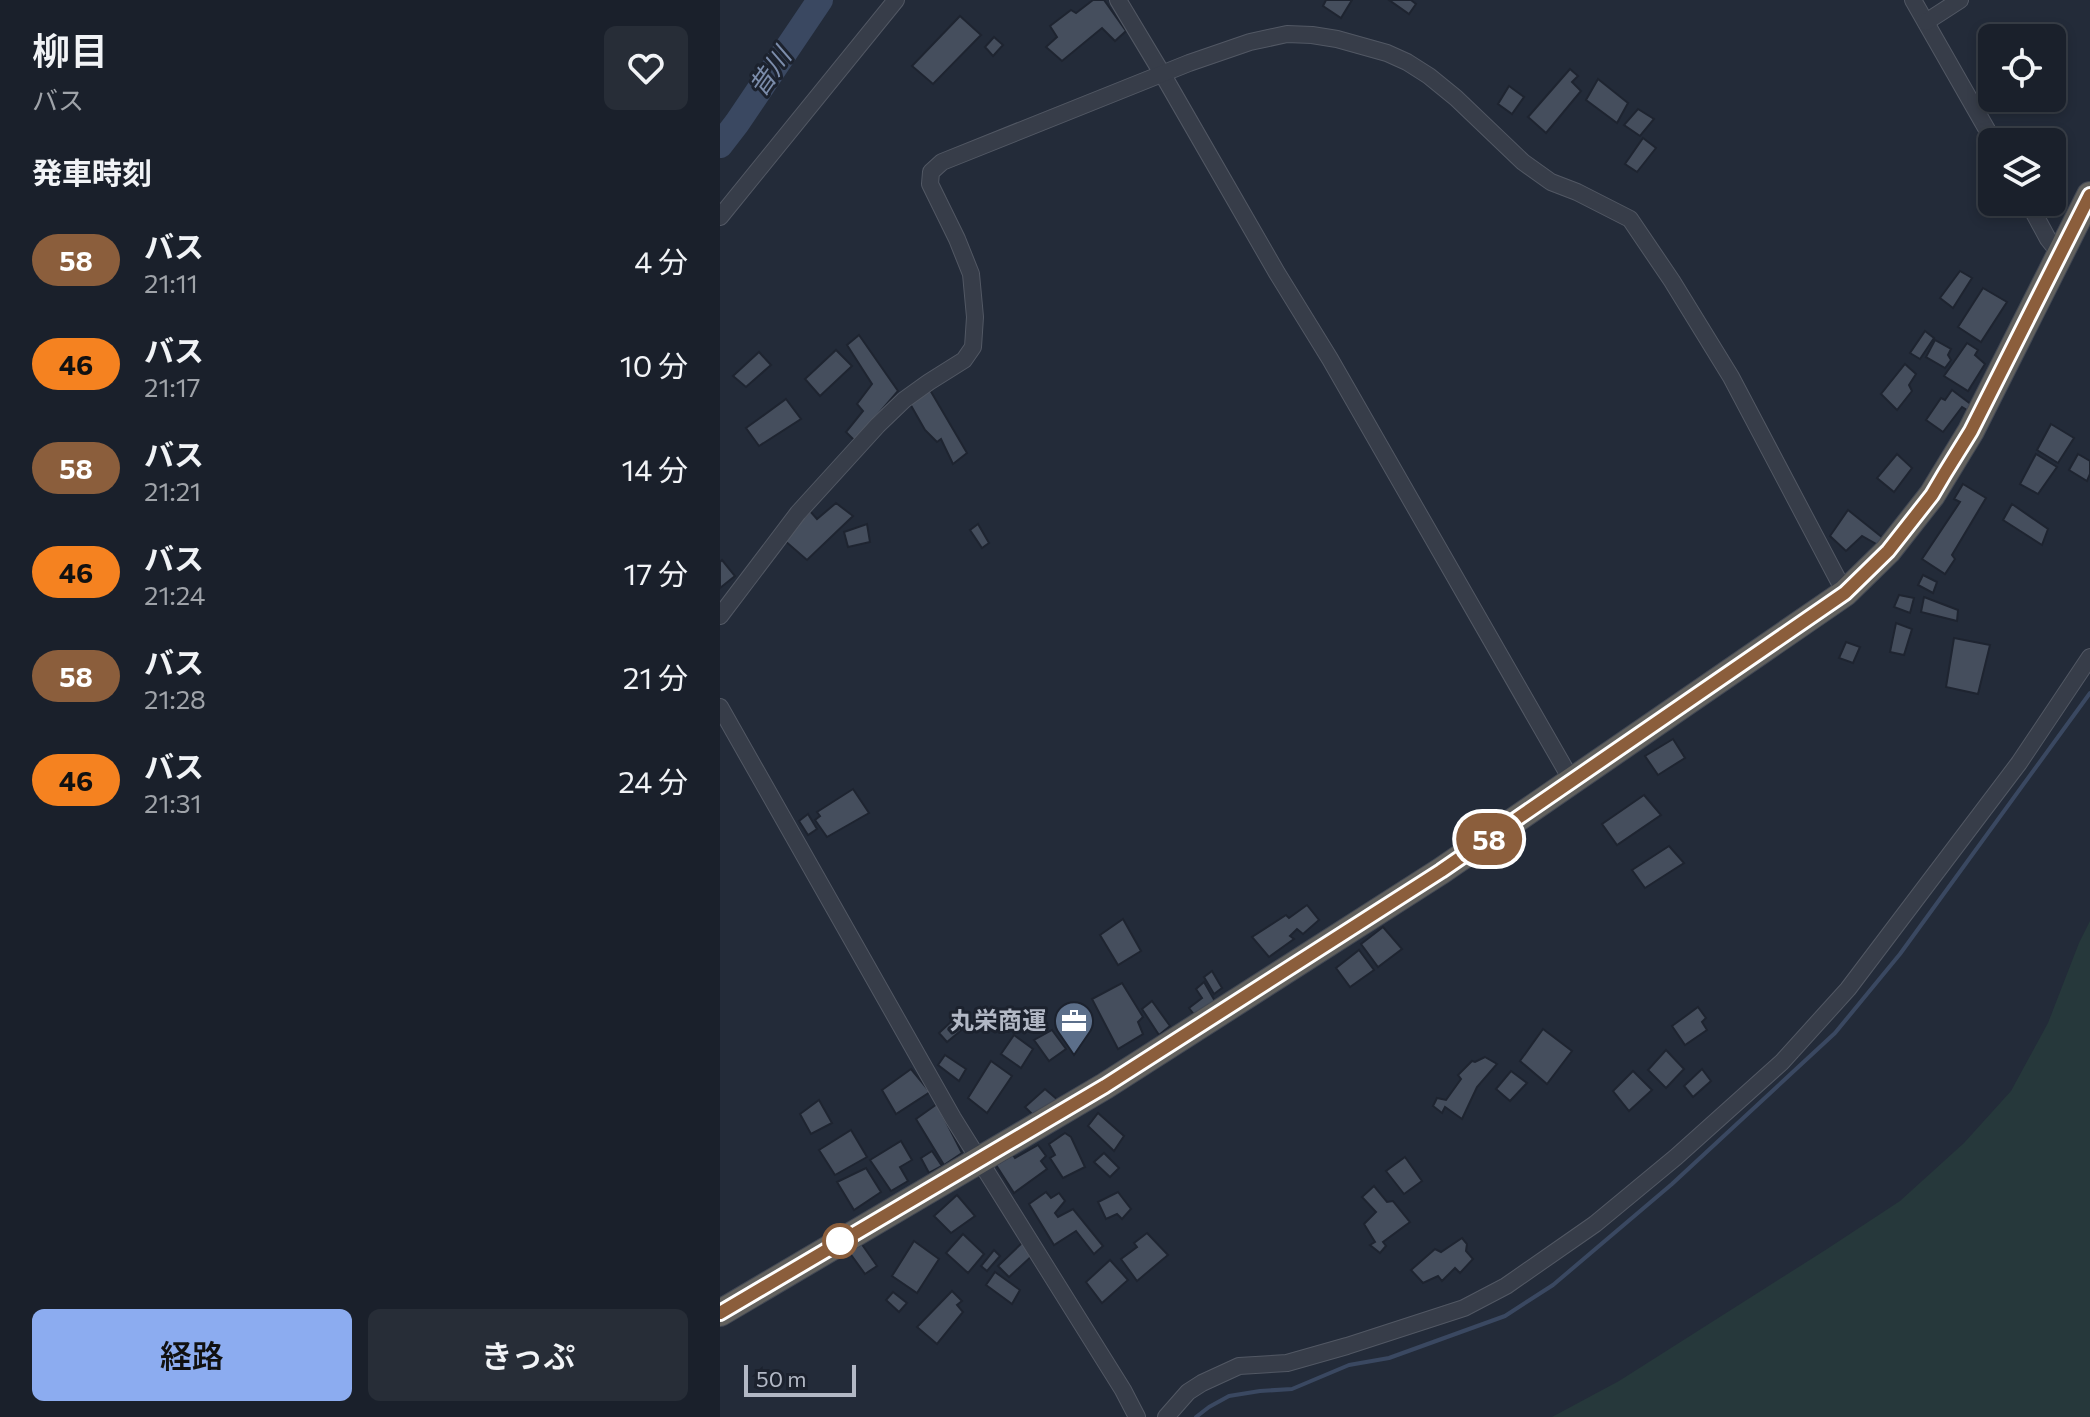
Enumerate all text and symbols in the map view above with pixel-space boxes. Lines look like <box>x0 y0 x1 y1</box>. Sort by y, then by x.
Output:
map controls <box>1978 24 2066 216</box>
button: locate <box>1978 24 2066 112</box>
text: 柳目 <box>32 26 108 73</box>
button: heart <box>604 26 688 110</box>
water label: 昔川 <box>741 39 798 101</box>
text: バス <box>32 84 84 115</box>
button: layers <box>1978 128 2066 216</box>
text: 発車時刻 <box>32 153 152 190</box>
text: バス <box>144 227 204 264</box>
text: 4 分 <box>634 242 688 279</box>
text: 58 <box>59 243 93 277</box>
text: 21:11 <box>144 267 198 298</box>
text: バス <box>144 331 204 368</box>
text: 10 分 <box>620 346 688 383</box>
text: 46 <box>59 347 93 381</box>
text: 21:17 <box>144 371 201 402</box>
text: バス <box>144 435 204 472</box>
text: 14 分 <box>621 450 688 487</box>
text: 58 <box>59 451 93 485</box>
text: 21:21 <box>144 475 201 506</box>
text: バス <box>144 539 204 576</box>
text: 17 分 <box>624 554 688 591</box>
text: 46 <box>59 555 93 589</box>
text: 21:24 <box>144 579 205 610</box>
text: バス <box>144 643 204 680</box>
text: 21 分 <box>623 658 688 695</box>
text: 58 <box>59 659 93 693</box>
text: 21:28 <box>144 683 206 714</box>
text: バス <box>144 747 204 784</box>
text: 24 分 <box>618 762 688 799</box>
text: 46 <box>59 763 93 797</box>
text: 21:31 <box>144 787 202 818</box>
line badge: 58 <box>1453 813 1525 865</box>
text: 58 <box>1472 822 1506 856</box>
office icon: 丸栄商運 <box>1053 1000 1095 1055</box>
place label: 丸栄商運 <box>950 1005 1046 1034</box>
unlabelled marker <box>823 1224 857 1258</box>
button: 経路 <box>32 1309 352 1401</box>
button: きっぷ <box>368 1309 688 1401</box>
scale bar <box>744 1361 856 1397</box>
text: 50 m <box>756 1365 806 1392</box>

